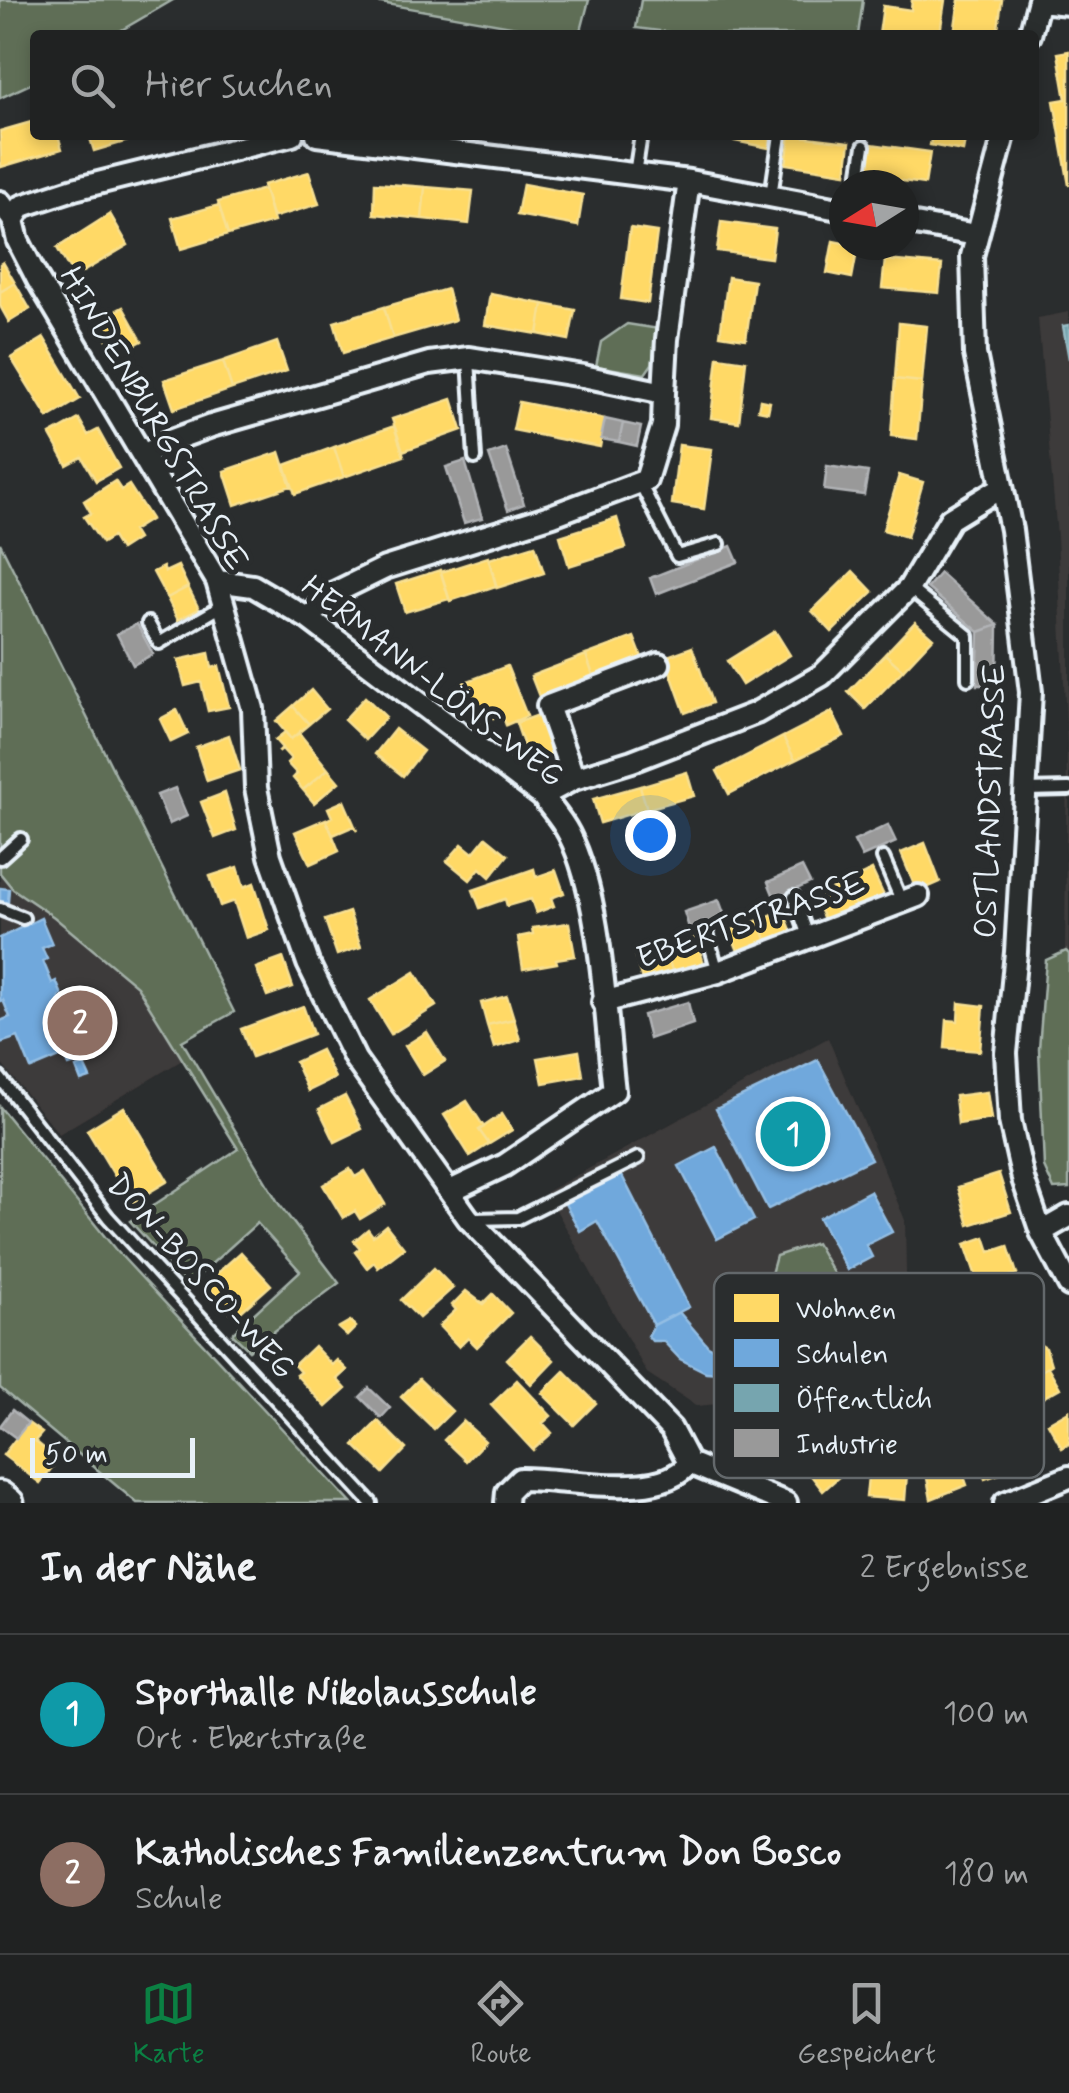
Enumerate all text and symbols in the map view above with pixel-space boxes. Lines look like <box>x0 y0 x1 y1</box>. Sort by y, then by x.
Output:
search box <box>30 30 1039 140</box>
icon: search <box>65 58 120 113</box>
text: Hier suchen <box>145 61 333 110</box>
north arrow <box>829 170 919 260</box>
street label: HINDENBURGSTRASSE <box>49 259 257 579</box>
street label: HERMANN-LÖNS-WEG <box>292 566 572 798</box>
street label: OSTLANDSTRASSE <box>965 663 1017 939</box>
your location <box>625 810 676 861</box>
street label: EBERTSTRASSE <box>631 862 871 980</box>
pin: 2 <box>48 986 112 1060</box>
pin: 1 <box>760 1096 826 1172</box>
street label: DON-BOSCO-WEG <box>96 1165 304 1389</box>
legend <box>714 1273 1044 1478</box>
text: Wohnen <box>796 1292 896 1329</box>
text: Schulen <box>796 1337 888 1374</box>
text: Öffentlich <box>796 1382 932 1419</box>
text: Industrie <box>796 1427 898 1464</box>
scale bar <box>30 1433 195 1478</box>
text: 50 m <box>45 1437 108 1474</box>
text: In der Nähe <box>40 1541 257 1596</box>
text: 2 Ergebnisse <box>860 1547 1029 1589</box>
text: Sporthalle Nikolausschule <box>135 1669 537 1718</box>
text: 1 <box>65 1693 80 1735</box>
text: 100 m <box>943 1693 1029 1735</box>
text: Ort · Ebertstraße <box>135 1718 367 1760</box>
text: Katholisches Familienzentrum Don Bosco <box>135 1829 841 1878</box>
text: 2 <box>65 1853 80 1895</box>
text: 180 m <box>944 1853 1029 1895</box>
text: Schule <box>135 1878 223 1920</box>
tab: Karte <box>133 1976 205 2073</box>
tab: Route <box>470 1976 531 2073</box>
tab: Gespeichert <box>797 1976 936 2073</box>

